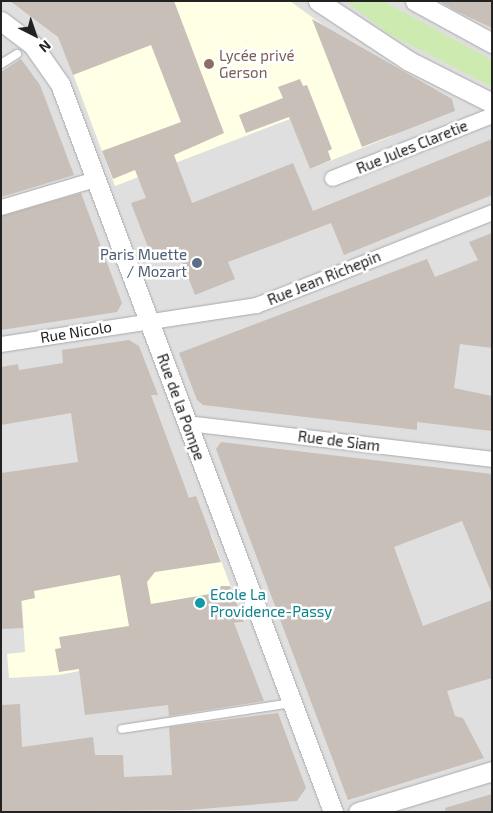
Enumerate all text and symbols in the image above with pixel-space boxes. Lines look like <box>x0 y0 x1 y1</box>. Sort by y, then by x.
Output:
north arrow <box>10 10 60 60</box>
text: N <box>36 37 55 56</box>
place label: Lycée privé Gerson <box>219 46 295 81</box>
marker: Lycée privé Gerson <box>203 58 215 70</box>
street label: Rue Jules Claretie <box>353 116 471 178</box>
place label: Paris Muette / Mozart <box>100 245 187 280</box>
street label: Rue Jean Richepin <box>265 247 383 309</box>
marker: Paris Muette / Mozart <box>191 257 203 269</box>
street label: Rue Nicolo <box>39 317 113 347</box>
street label: Rue de la Pompe <box>153 351 209 463</box>
street label: Rue de Siam <box>297 427 381 455</box>
place label: Ecole La Providence-Passy <box>210 585 332 620</box>
marker: Ecole La Providence-Passy <box>194 597 206 609</box>

